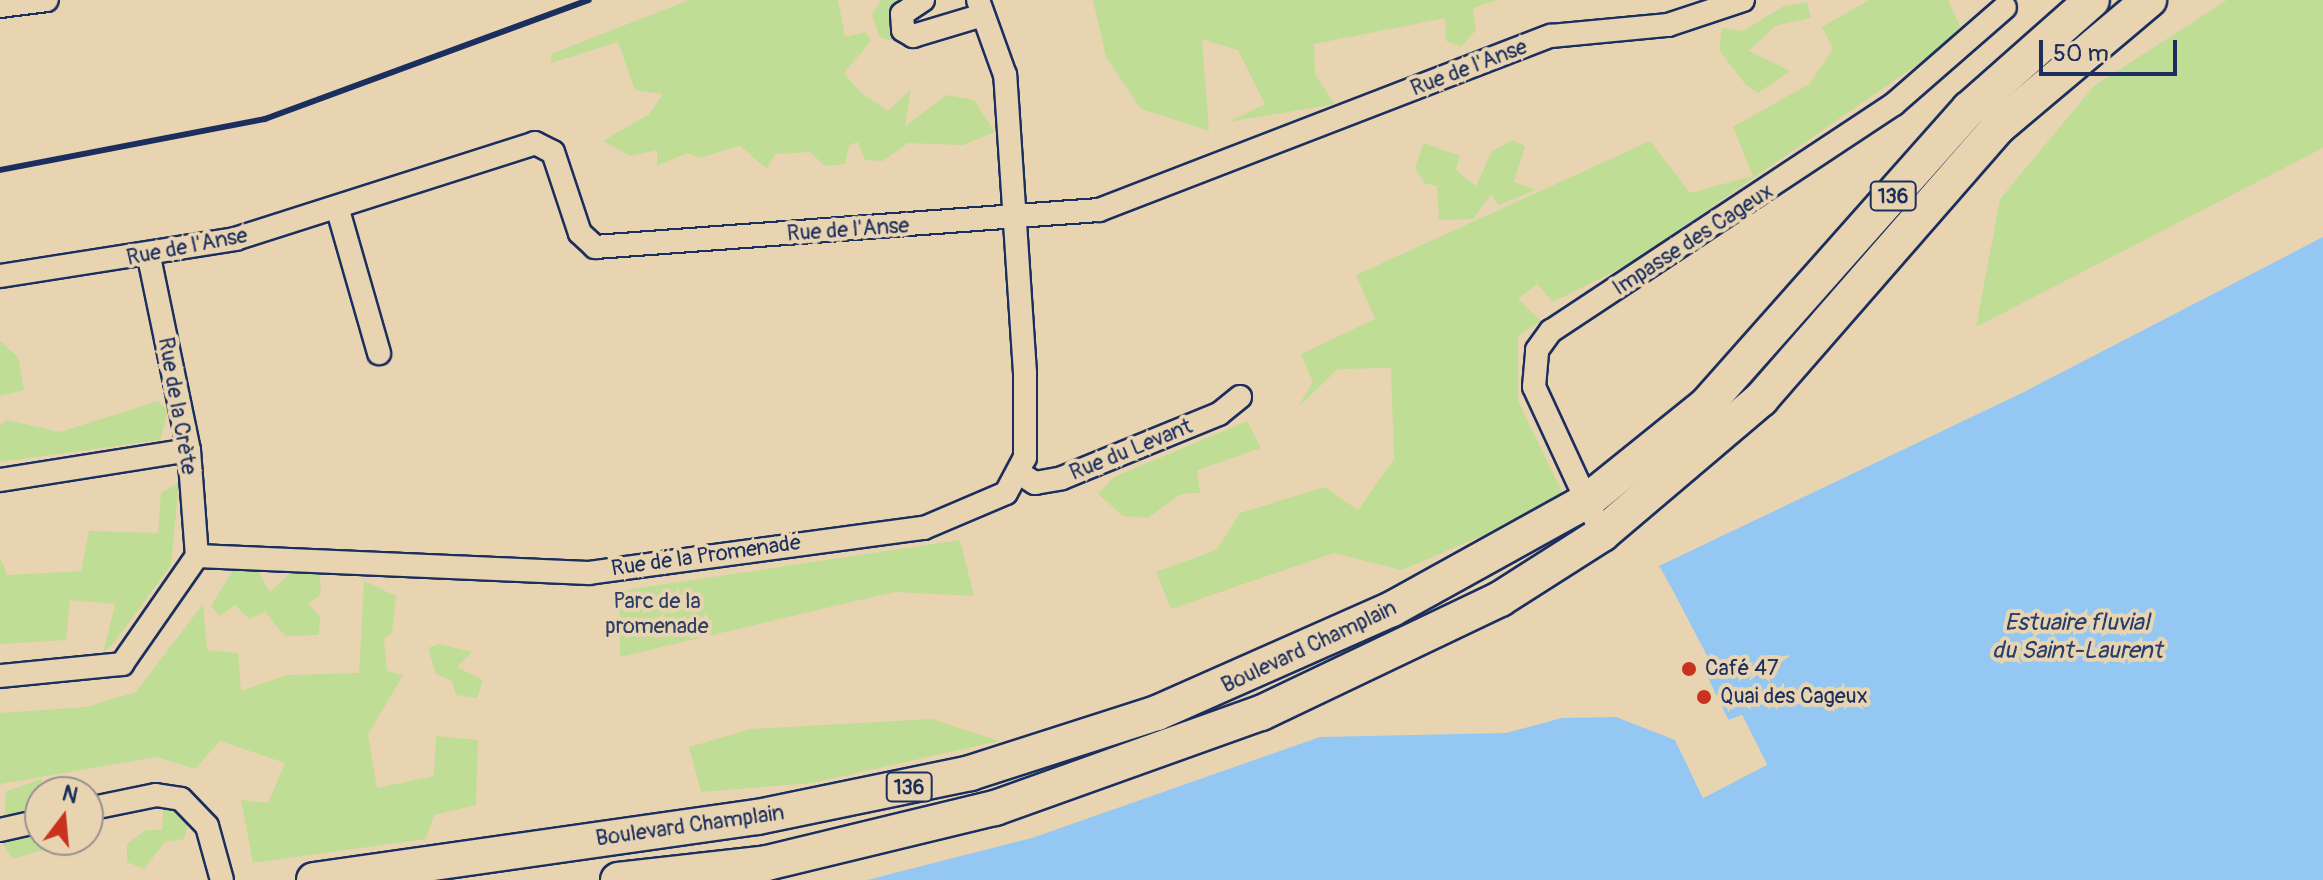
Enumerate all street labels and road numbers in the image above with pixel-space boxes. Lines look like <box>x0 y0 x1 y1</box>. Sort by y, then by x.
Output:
street label: Rue de l'Anse <box>1407 34 1531 102</box>
street label: Impasse des Cageux <box>1608 178 1778 302</box>
road number: 136 <box>1869 180 1917 212</box>
street label: Rue de l'Anse <box>786 213 910 247</box>
street label: Rue de l'Anse <box>124 222 250 272</box>
street label: Rue de la Crète <box>152 335 202 477</box>
street label: Rue du Levant <box>1066 413 1196 487</box>
street label: Rue de la Promenade <box>610 530 802 582</box>
street label: Boulevard Champlain <box>1217 595 1401 699</box>
road number: 136 <box>885 771 933 803</box>
street label: Boulevard Champlain <box>594 800 786 852</box>

